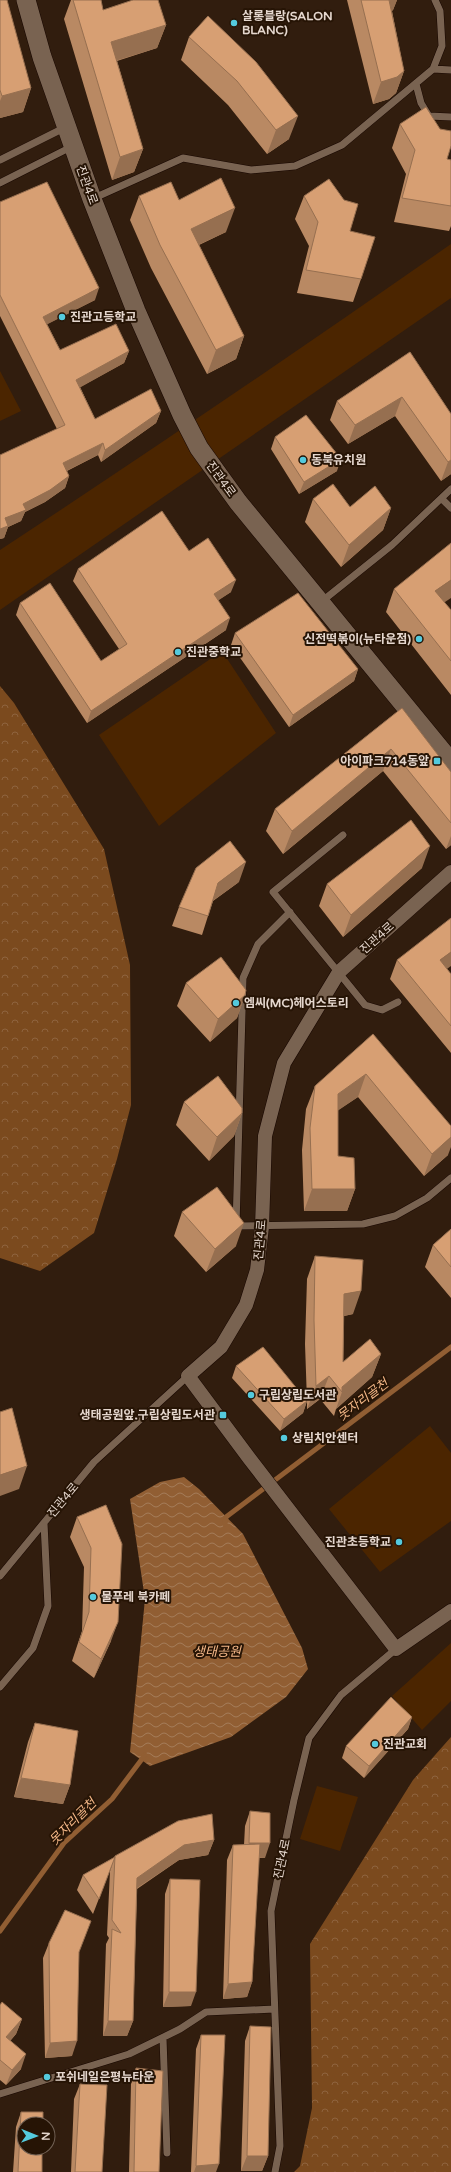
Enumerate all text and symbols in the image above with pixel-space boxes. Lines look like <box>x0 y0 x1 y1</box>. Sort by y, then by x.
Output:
place label: 살롱블랑(SALON BLANC) <box>242 9 333 37</box>
marker: 살롱블랑(SALON BLANC) <box>229 18 239 28</box>
street label: 진관4로 <box>73 163 101 207</box>
place label: 진관고등학교 <box>70 310 136 324</box>
marker: 진관고등학교 <box>57 312 67 322</box>
place label: 동북유치원 <box>311 453 366 467</box>
marker: 동북유치원 <box>298 455 308 465</box>
street label: 진관4로 <box>203 458 239 500</box>
place label: 신전떡볶이(뉴타운점) <box>304 632 411 646</box>
marker: 신전떡볶이(뉴타운점) <box>414 634 424 644</box>
place label: 진관중학교 <box>186 645 241 659</box>
marker: 진관중학교 <box>173 647 183 657</box>
place label: 아이파크714동앞 <box>340 754 429 768</box>
marker: 아이파크714동앞 <box>432 756 442 766</box>
street label: 진관4로 <box>357 919 397 957</box>
place label: 엠씨(MC)헤어스토리 <box>244 996 349 1010</box>
marker: 엠씨(MC)헤어스토리 <box>231 998 241 1008</box>
street label: 진관4로 <box>251 1219 269 1261</box>
water label: 못자리골천 <box>334 1375 393 1424</box>
place label: 구립상립도서관 <box>259 1388 336 1402</box>
marker: 구립상립도서관 <box>246 1390 256 1400</box>
place label: 생태공원앞.구립상립도서관 <box>79 1408 215 1422</box>
marker: 생태공원앞.구립상립도서관 <box>218 1410 228 1420</box>
place label: 상림치안센터 <box>292 1431 358 1445</box>
marker: 상림치안센터 <box>279 1433 289 1443</box>
street label: 진관4로 <box>45 1480 81 1520</box>
place label: 진관초등학교 <box>325 1535 391 1549</box>
marker: 진관초등학교 <box>394 1537 404 1547</box>
place label: 물푸레 북카페 <box>101 1590 170 1604</box>
marker: 물푸레 북카페 <box>88 1592 98 1602</box>
water label: 생태공원 <box>193 1644 242 1660</box>
place label: 진관교회 <box>383 1737 427 1751</box>
marker: 진관교회 <box>370 1739 380 1749</box>
water label: 못자리골천 <box>46 1794 101 1849</box>
street label: 진관4로 <box>271 1838 293 1880</box>
place label: 포쉬네일은평뉴타운 <box>55 2070 154 2084</box>
marker: 포쉬네일은평뉴타운 <box>42 2072 52 2082</box>
north arrow <box>16 2116 56 2156</box>
text: N <box>39 2132 52 2141</box>

